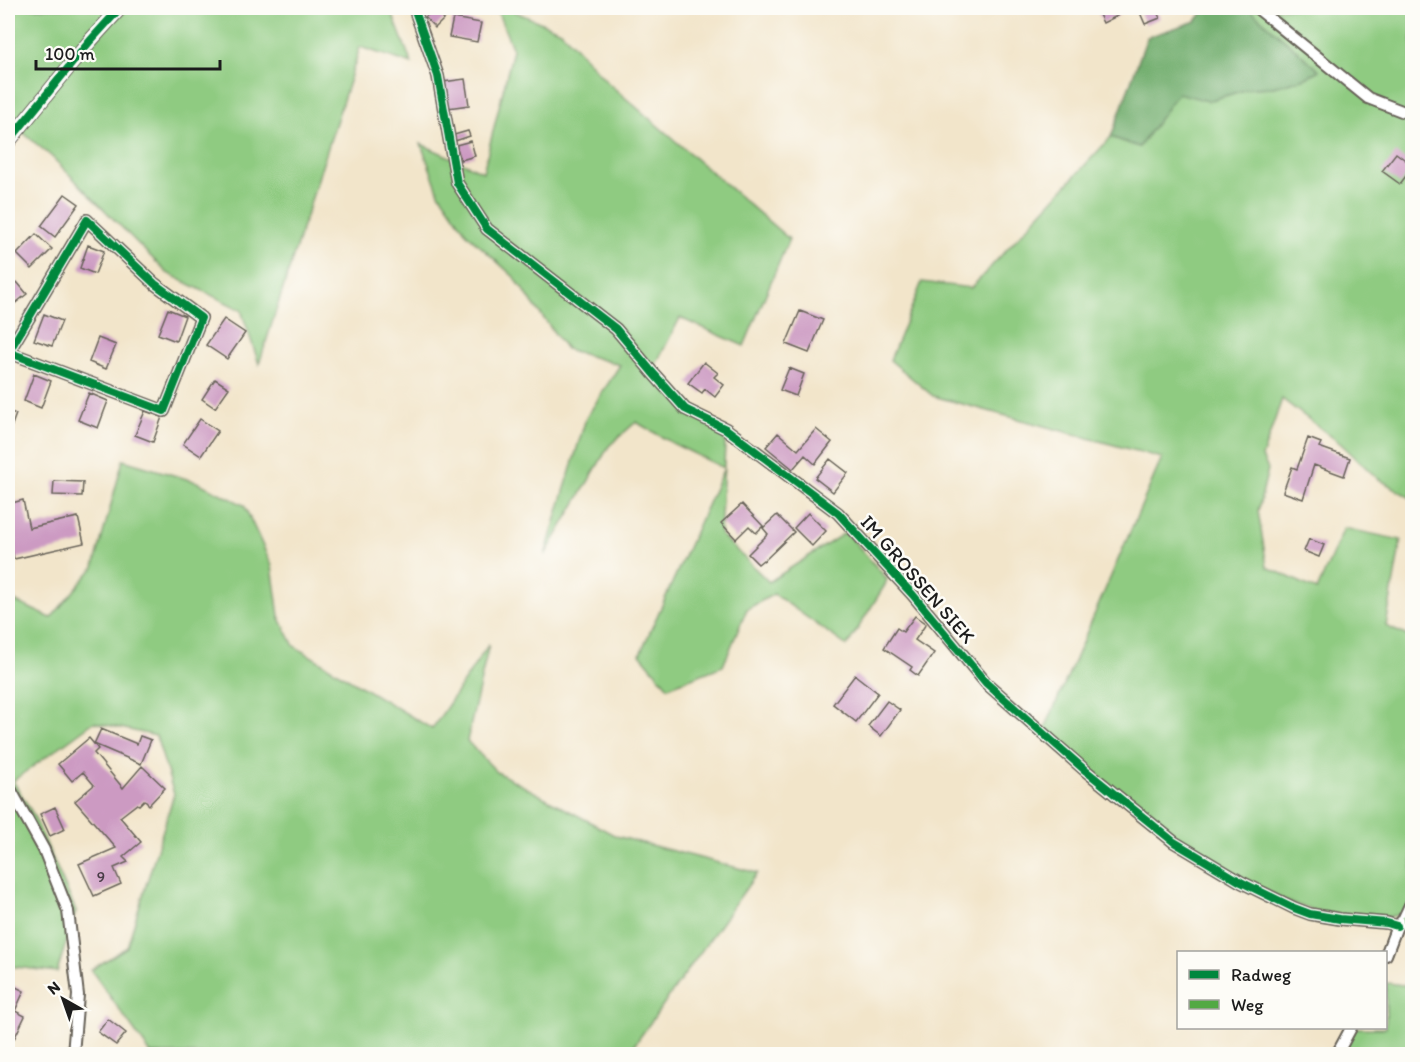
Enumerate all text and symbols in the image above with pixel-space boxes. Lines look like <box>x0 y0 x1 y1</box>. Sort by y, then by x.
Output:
scale bar <box>36 33 220 71</box>
text: 100 m <box>45 43 95 65</box>
street label: IM GROSSEN SIEK <box>856 510 981 648</box>
house number: 9 <box>97 867 105 886</box>
legend <box>1177 951 1387 1029</box>
text: Radweg <box>1231 964 1292 986</box>
north arrow <box>33 969 93 1029</box>
text: N <box>43 977 64 999</box>
text: Weg <box>1231 994 1264 1016</box>

